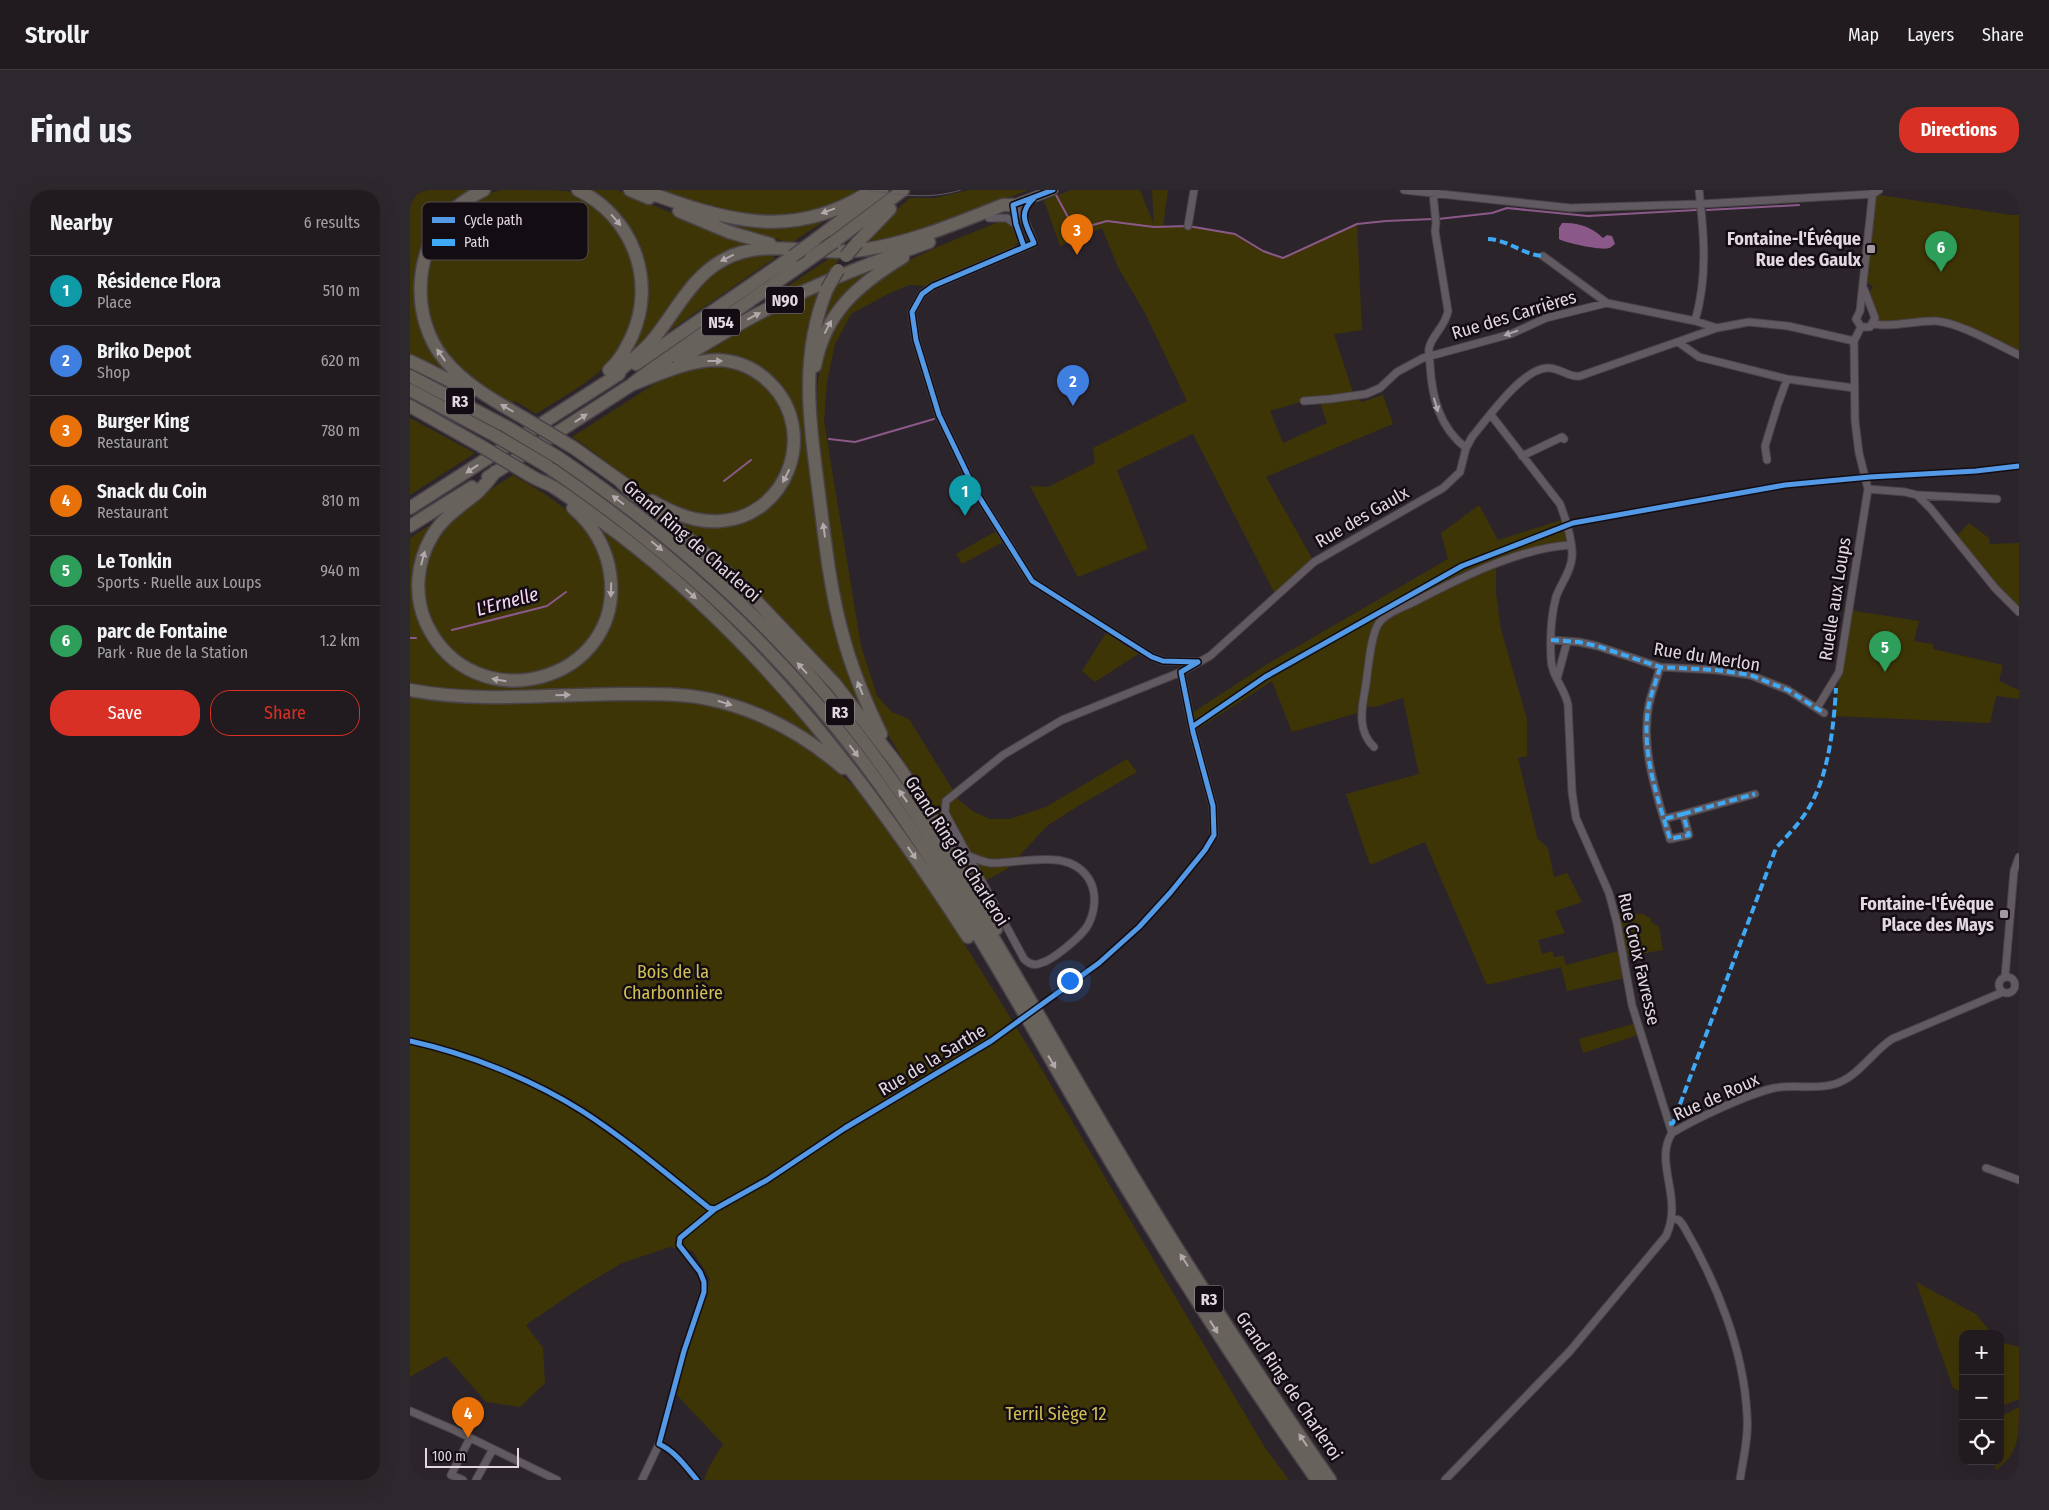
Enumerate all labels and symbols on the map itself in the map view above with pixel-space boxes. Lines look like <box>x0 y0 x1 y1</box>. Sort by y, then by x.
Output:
legend <box>422 202 588 260</box>
one-way arrow <box>820 207 835 215</box>
text: Cycle path <box>464 212 523 229</box>
one-way arrow <box>611 213 622 226</box>
pin: 3 <box>1061 214 1093 255</box>
place label: Fontaine-l'Évêque Rue des Gaulx <box>1727 227 1862 271</box>
pin: 6 <box>1925 231 1957 272</box>
text: Path <box>464 234 489 251</box>
marker: Fontaine-l'Évêque Rue des Gaulx <box>1865 243 1877 255</box>
one-way arrow <box>720 254 735 262</box>
road number: N90 <box>766 286 804 314</box>
street label: Rue des Carrières <box>1449 286 1579 344</box>
road number: N54 <box>702 308 740 336</box>
one-way arrow <box>746 312 761 320</box>
one-way arrow <box>824 320 833 334</box>
one-way arrow <box>1503 329 1518 337</box>
one-way arrow <box>436 348 446 361</box>
one-way arrow <box>708 356 724 364</box>
pin: 2 <box>1057 365 1089 406</box>
road number: R3 <box>446 388 474 415</box>
one-way arrow <box>1433 397 1441 412</box>
one-way arrow <box>500 404 514 413</box>
one-way arrow <box>574 413 587 423</box>
one-way arrow <box>465 464 478 474</box>
one-way arrow <box>782 469 790 483</box>
street label: Grand Ring de Charleroi <box>619 475 765 607</box>
pin: 1 <box>949 475 981 516</box>
street label: Rue des Gaulx <box>1311 481 1413 553</box>
one-way arrow <box>611 495 625 505</box>
one-way arrow <box>820 521 828 537</box>
street label: Ruelle aux Loups <box>1814 535 1856 662</box>
one-way arrow <box>650 541 663 552</box>
one-way arrow <box>419 551 427 566</box>
water label: L'Ernelle <box>473 582 541 621</box>
one-way arrow <box>606 583 614 599</box>
one-way arrow <box>685 588 697 600</box>
pin: 5 <box>1869 631 1901 672</box>
street label: Rue du Merlon <box>1652 638 1762 676</box>
one-way arrow <box>797 662 808 675</box>
one-way arrow <box>490 675 506 683</box>
one-way arrow <box>856 680 864 695</box>
one-way arrow <box>556 690 572 698</box>
road number: R3 <box>826 698 854 726</box>
one-way arrow <box>718 700 733 708</box>
one-way arrow <box>848 744 859 757</box>
street label: Grand Ring de Charleroi <box>900 772 1014 930</box>
one-way arrow <box>898 789 908 803</box>
one-way arrow <box>907 846 917 860</box>
street label: Rue Croix Favresse <box>1613 891 1665 1027</box>
place label: Fontaine-l'Évêque Place des Mays <box>1860 892 1994 936</box>
marker: Fontaine-l'Évêque Place des Mays <box>1998 908 2010 920</box>
park label: Bois de la Charbonnière <box>623 961 723 1004</box>
your location <box>1057 968 1083 994</box>
street label: Rue de la Sarthe <box>874 1019 990 1101</box>
one-way arrow <box>1047 1055 1056 1068</box>
street label: Rue de Roux <box>1670 1068 1762 1126</box>
one-way arrow <box>1180 1254 1189 1267</box>
road number: R3 <box>1195 1286 1223 1312</box>
street label: Grand Ring de Charleroi <box>1231 1308 1347 1464</box>
one-way arrow <box>1209 1320 1218 1333</box>
pin: 4 <box>452 1397 484 1438</box>
park label: Terril Siège 12 <box>1006 1403 1107 1425</box>
one-way arrow <box>1298 1433 1308 1447</box>
scale bar <box>425 1445 519 1468</box>

